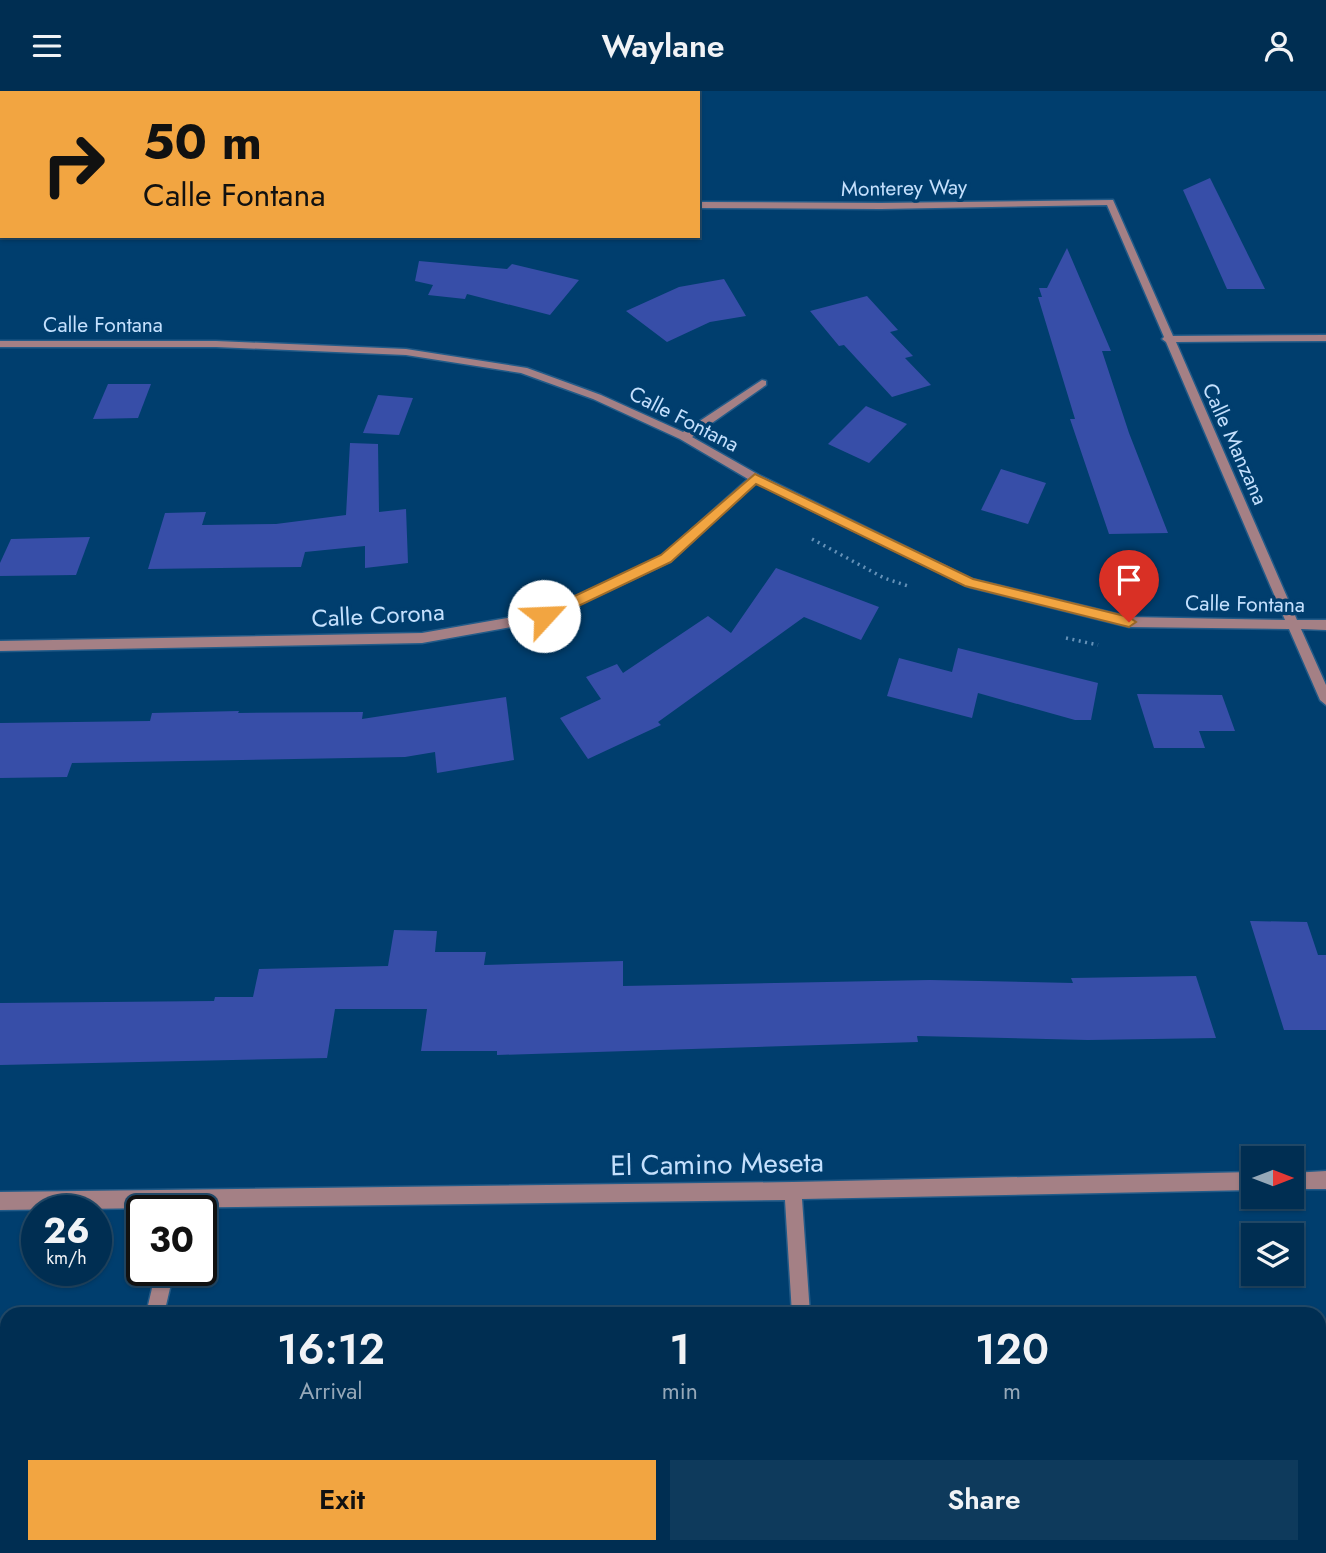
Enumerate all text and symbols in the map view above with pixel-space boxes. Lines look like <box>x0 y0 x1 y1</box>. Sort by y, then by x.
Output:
text: Waylane <box>601 23 725 69</box>
icon: menu <box>28 27 66 65</box>
icon: person <box>1260 27 1298 65</box>
text: 50 m <box>143 107 262 177</box>
icon: right <box>28 119 119 210</box>
text: Calle Fontana <box>143 172 326 218</box>
street label: Monterey Way <box>841 172 968 204</box>
street label: Calle Fontana <box>43 310 163 340</box>
street label: Calle Fontana <box>624 378 744 460</box>
street label: Calle Manzana <box>1195 378 1275 510</box>
pin <box>1099 550 1159 622</box>
icon: arrive <box>1110 561 1148 599</box>
position arrow <box>507 579 581 653</box>
street label: Calle Fontana <box>1185 588 1305 620</box>
street label: Calle Corona <box>311 594 445 636</box>
street label: El Camino Meseta <box>610 1142 824 1186</box>
north arrow <box>1241 1146 1304 1209</box>
map controls <box>1241 1146 1304 1286</box>
speed limit sign: 30 <box>126 1195 217 1286</box>
text: 26 <box>43 1206 90 1256</box>
button: layers <box>1241 1223 1304 1286</box>
text: km/h <box>46 1245 87 1271</box>
text: 16:12 <box>277 1319 385 1380</box>
text: 1 <box>670 1319 690 1380</box>
text: 120 <box>975 1319 1049 1380</box>
text: Arrival <box>299 1374 363 1408</box>
text: min <box>662 1374 698 1408</box>
text: m <box>1003 1374 1021 1408</box>
button: Exit <box>28 1460 656 1540</box>
button: Share <box>670 1460 1298 1540</box>

